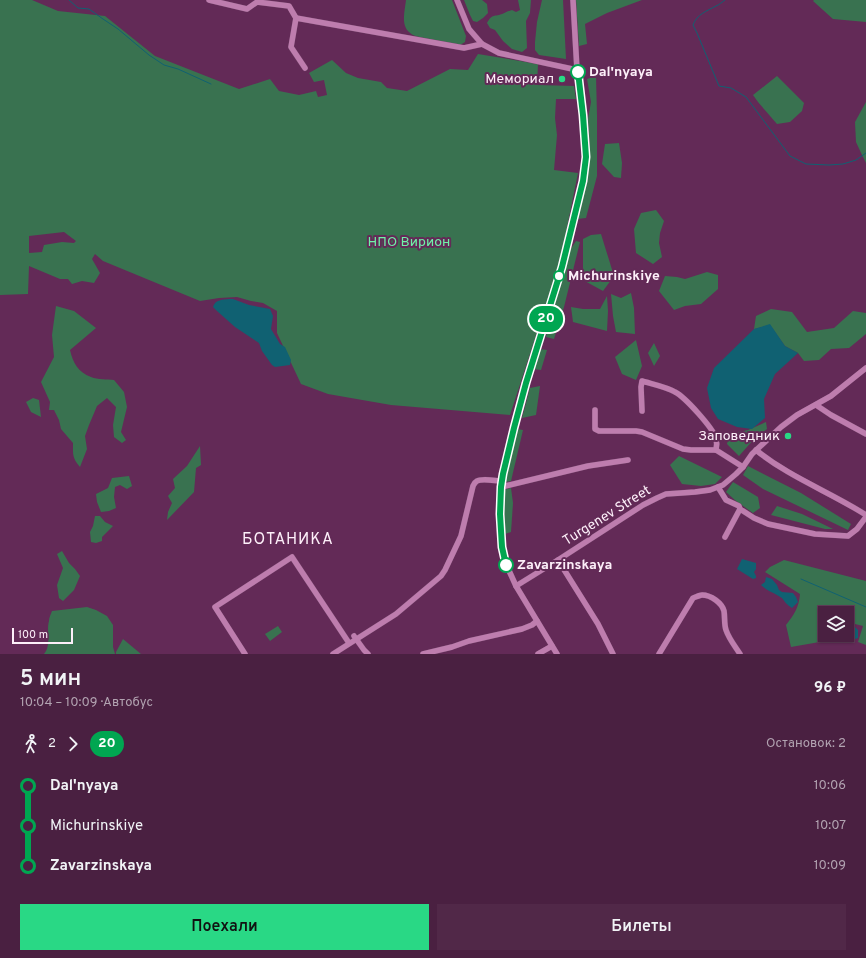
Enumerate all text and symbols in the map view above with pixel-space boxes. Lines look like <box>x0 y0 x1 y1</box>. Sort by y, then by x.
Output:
marker: Dal'nyaya <box>570 64 586 80</box>
place label: Dal'nyaya <box>589 64 653 81</box>
place label: Мемориал <box>485 71 554 88</box>
marker: Мемориал <box>557 74 567 84</box>
park label: НПО Вирион <box>368 234 450 251</box>
place label: Michurinskiye <box>568 268 660 285</box>
marker: Michurinskiye <box>553 270 565 282</box>
line badge: 20 <box>528 306 564 332</box>
text: 20 <box>537 310 555 327</box>
place label: Заповедник <box>698 428 780 445</box>
marker: Заповедник <box>783 431 793 441</box>
street label: Turgenev Street <box>560 482 654 550</box>
district label: БОТАНИКА <box>242 530 334 550</box>
marker: Zavarzinskaya <box>498 557 514 573</box>
place label: Zavarzinskaya <box>517 557 612 574</box>
map controls <box>818 606 854 642</box>
button: layers <box>818 606 854 642</box>
scale bar <box>12 626 73 645</box>
text: 100 m <box>18 628 48 642</box>
text: 5 мин <box>20 666 81 693</box>
text: 96 ₽ <box>814 679 846 698</box>
text: 10:04 – 10:09 · Автобус <box>20 695 153 711</box>
icon: walk <box>20 733 42 755</box>
icon: forward <box>62 733 84 755</box>
text: 20 <box>98 735 116 752</box>
text: 2 <box>48 736 56 752</box>
text: Остановок: 2 <box>766 736 846 752</box>
text: Dal'nyaya <box>50 777 118 796</box>
text: 10:06 <box>814 778 846 794</box>
text: Michurinskiye <box>50 817 143 836</box>
text: 10:07 <box>815 818 846 834</box>
text: Zavarzinskaya <box>50 857 152 876</box>
text: 10:09 <box>814 858 846 874</box>
button: Поехали <box>20 904 429 950</box>
button: Билеты <box>437 904 846 950</box>

